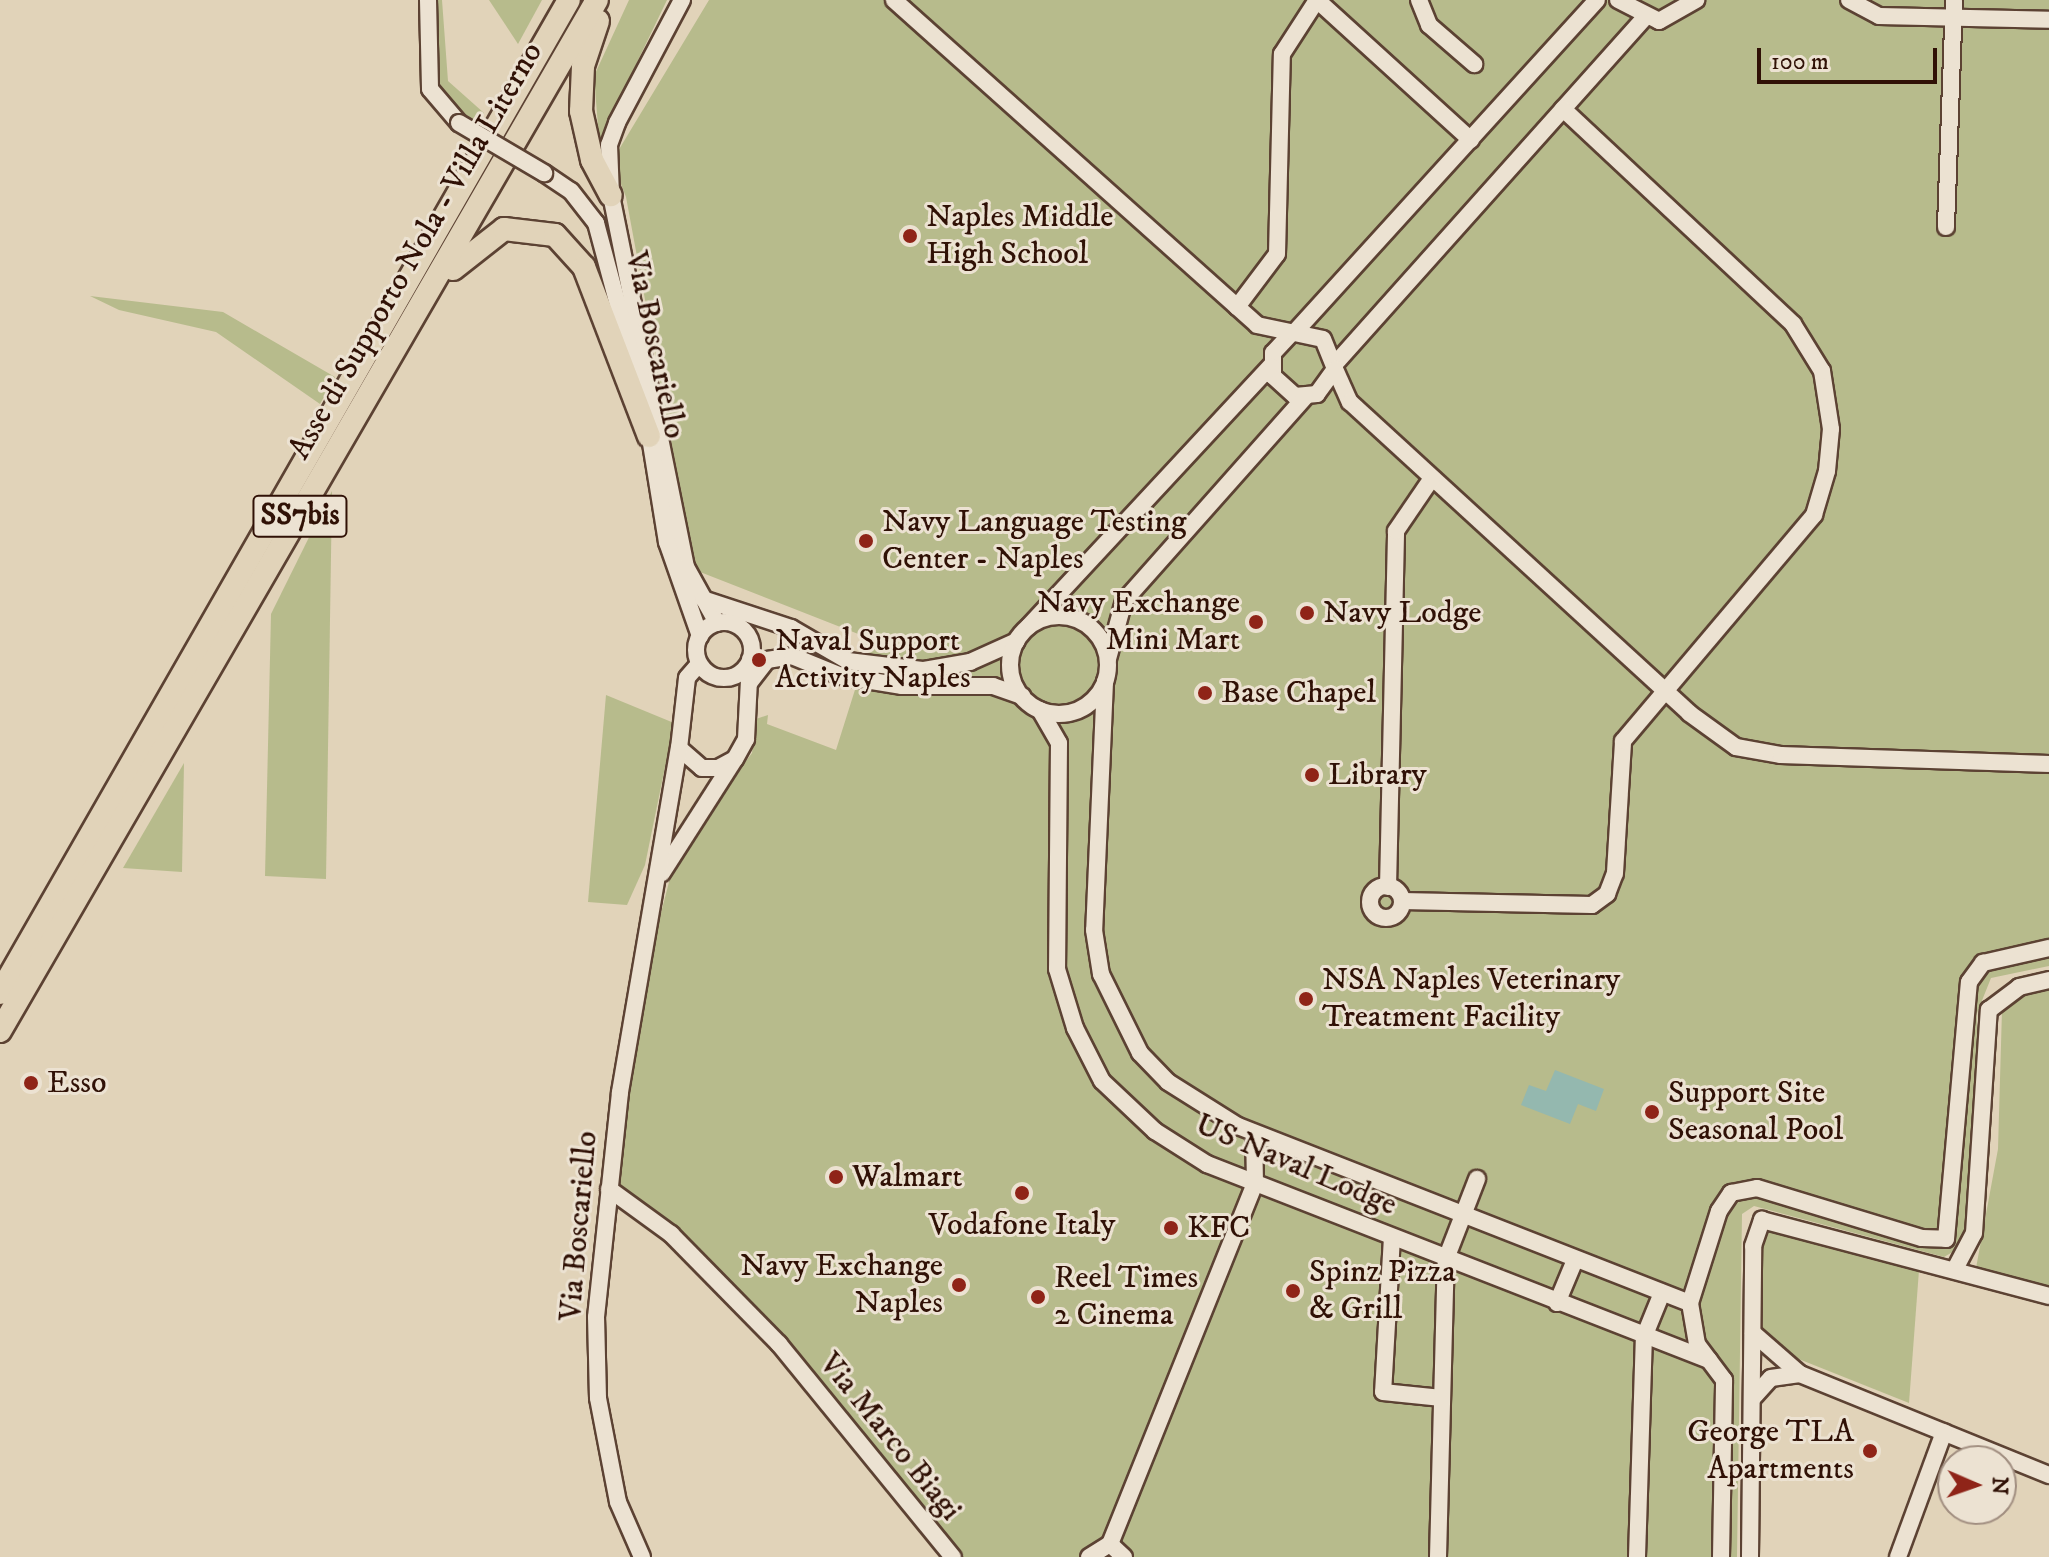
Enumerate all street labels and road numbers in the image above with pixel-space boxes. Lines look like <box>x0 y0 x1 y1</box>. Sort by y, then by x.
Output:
street label: Asse di Supporto Nola - Villa Literno <box>281 36 551 466</box>
street label: Via Boscariello <box>616 248 694 442</box>
road number: SS7bis <box>252 490 348 542</box>
street label: US Naval Lodge <box>1190 1105 1402 1225</box>
street label: Via Boscariello <box>552 1129 606 1323</box>
street label: Via Marco Biagi <box>810 1345 970 1529</box>

